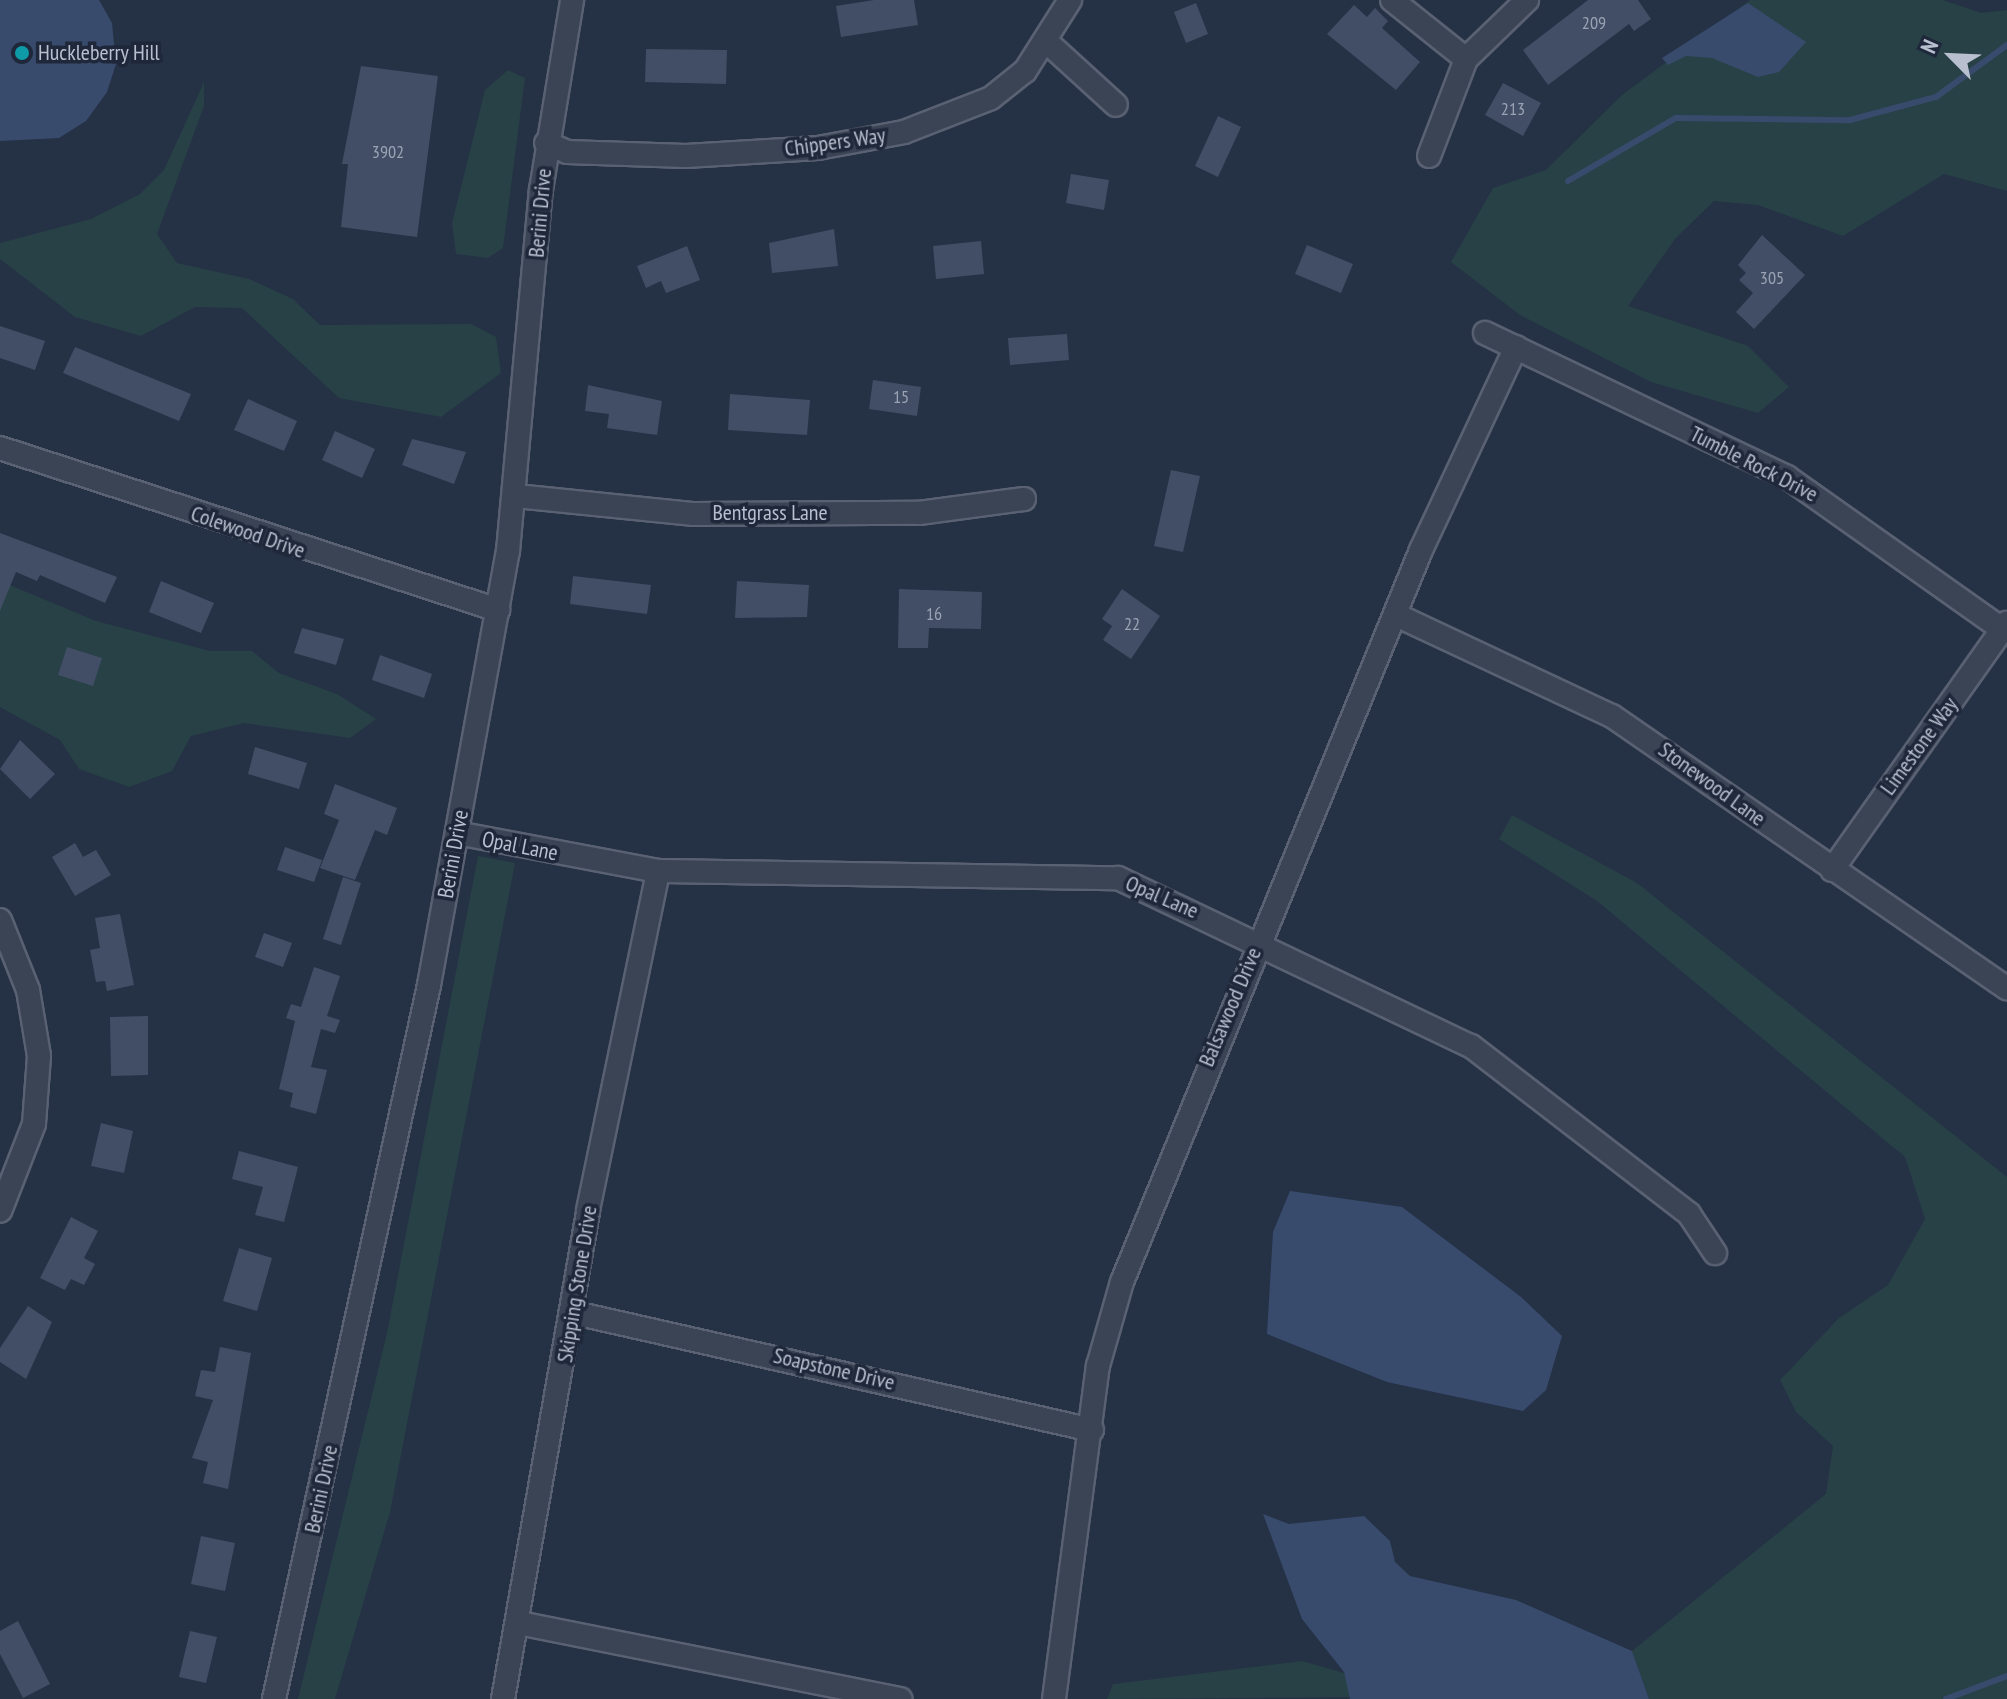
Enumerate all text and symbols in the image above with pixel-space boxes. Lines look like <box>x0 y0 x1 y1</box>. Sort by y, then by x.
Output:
house number: 209 <box>1582 12 1606 34</box>
north arrow <box>1911 16 1991 96</box>
text: N <box>1914 35 1944 57</box>
place label: Huckleberry Hill <box>38 40 160 66</box>
marker: Huckleberry Hill <box>13 44 31 62</box>
house number: 213 <box>1501 98 1525 120</box>
street label: Chippers Way <box>783 122 887 162</box>
house number: 3902 <box>372 141 404 163</box>
street label: Berini Drive <box>523 167 557 259</box>
house number: 305 <box>1760 267 1784 289</box>
house number: 15 <box>893 386 909 408</box>
street label: Tumble Rock Drive <box>1685 420 1823 508</box>
street label: Colewood Drive <box>187 500 309 564</box>
street label: Bentgrass Lane <box>712 500 828 526</box>
house number: 16 <box>926 603 942 625</box>
house number: 22 <box>1124 613 1140 635</box>
street label: Limestone Way <box>1875 692 1963 800</box>
street label: Stonewood Lane <box>1653 736 1771 832</box>
street label: Berini Drive <box>432 808 474 900</box>
street label: Opal Lane <box>480 826 560 866</box>
street label: Opal Lane <box>1122 870 1202 924</box>
street label: Balsawood Drive <box>1193 944 1267 1070</box>
street label: Skipping Stone Drive <box>552 1204 602 1364</box>
street label: Soapstone Drive <box>771 1342 897 1396</box>
street label: Berini Drive <box>299 1443 343 1535</box>

